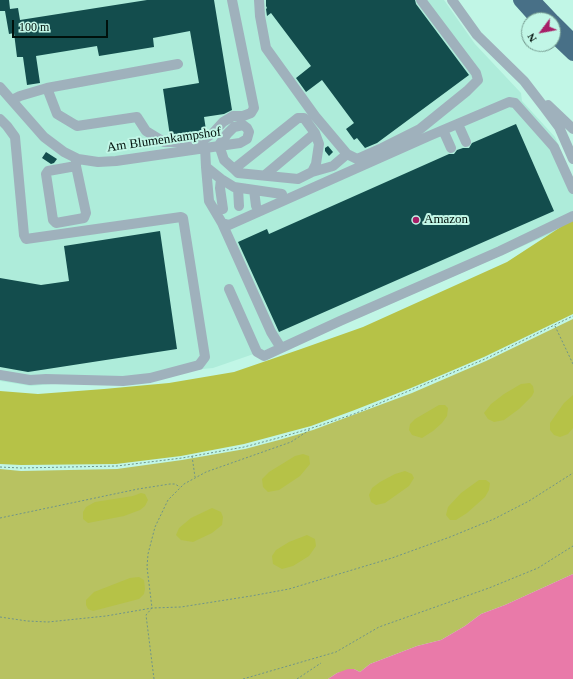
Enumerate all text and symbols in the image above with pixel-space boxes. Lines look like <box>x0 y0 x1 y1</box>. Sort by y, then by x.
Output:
scale bar <box>14 12 110 38</box>
north arrow <box>521 12 561 52</box>
text: 100 m <box>19 20 49 34</box>
text: N <box>524 31 539 44</box>
street label: Am Blumenkampshof <box>106 124 222 156</box>
place label: Amazon <box>424 212 468 228</box>
marker: Amazon <box>411 215 421 225</box>

